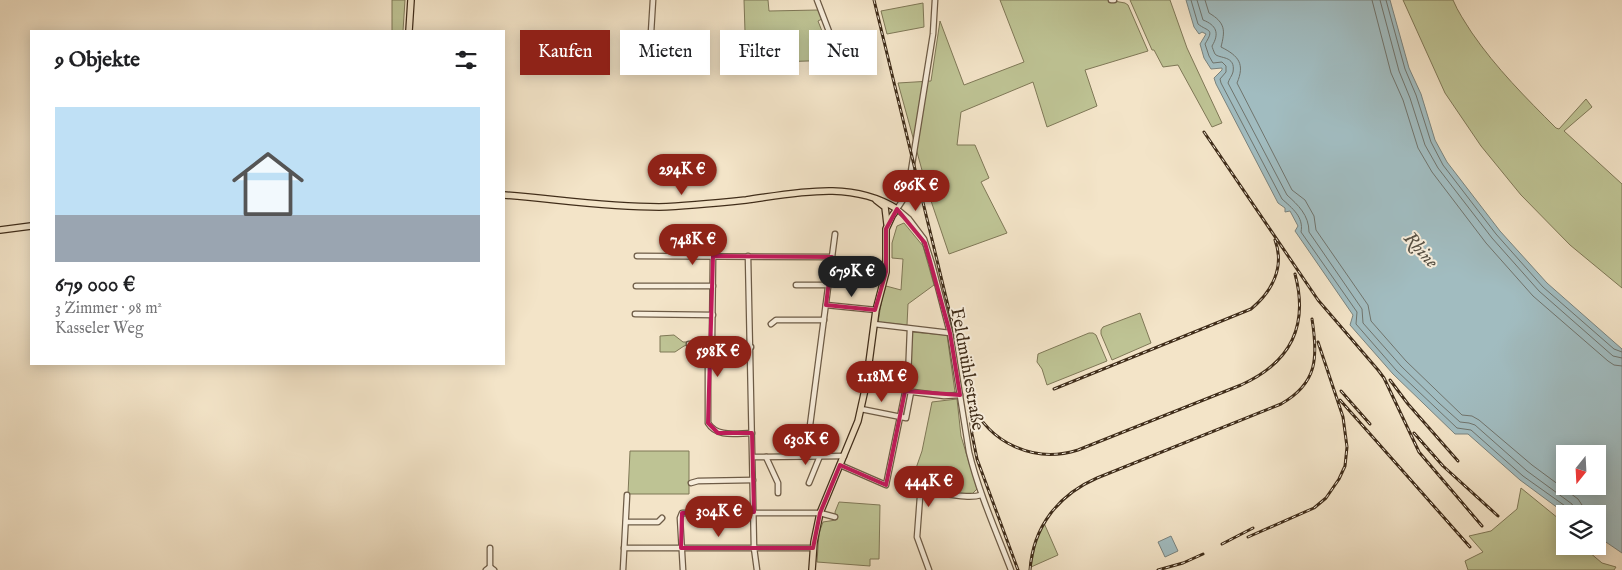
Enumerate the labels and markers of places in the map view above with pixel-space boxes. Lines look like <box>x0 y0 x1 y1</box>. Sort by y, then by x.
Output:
pin: 294K € <box>641 154 723 196</box>
pin: 696K € <box>875 170 957 212</box>
pin: 748K € <box>652 224 734 266</box>
pin: 679K € <box>811 256 893 298</box>
pin: 598K € <box>677 336 759 378</box>
pin: 1.18M € <box>836 360 928 403</box>
pin: 630K € <box>765 424 847 466</box>
pin: 444K € <box>888 466 970 508</box>
pin: 304K € <box>678 496 760 538</box>

